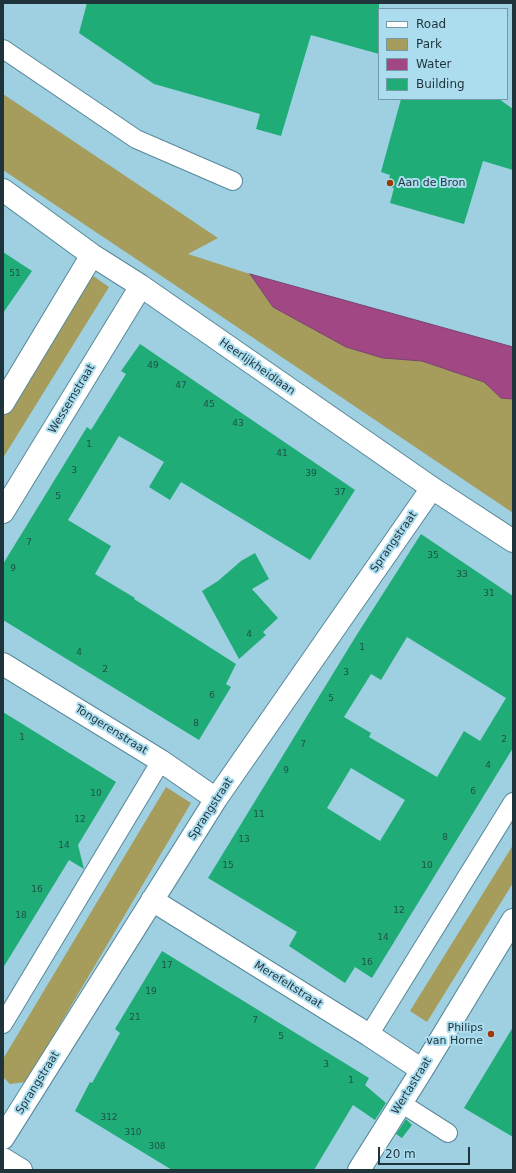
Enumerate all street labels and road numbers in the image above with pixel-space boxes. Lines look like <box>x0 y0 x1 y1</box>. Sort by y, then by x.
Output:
street label: Heerlijkheidlaan <box>217 336 297 398</box>
street label: Wessemstraat <box>46 362 98 436</box>
street label: Sprangstraat <box>368 509 420 575</box>
street label: Tongerenstraat <box>72 702 150 758</box>
street label: Sprangstraat <box>186 775 236 843</box>
street label: Merefeltstraat <box>252 959 324 1011</box>
street label: Sprangstraat <box>13 1049 63 1117</box>
street label: Wertastraat <box>389 1055 435 1117</box>

